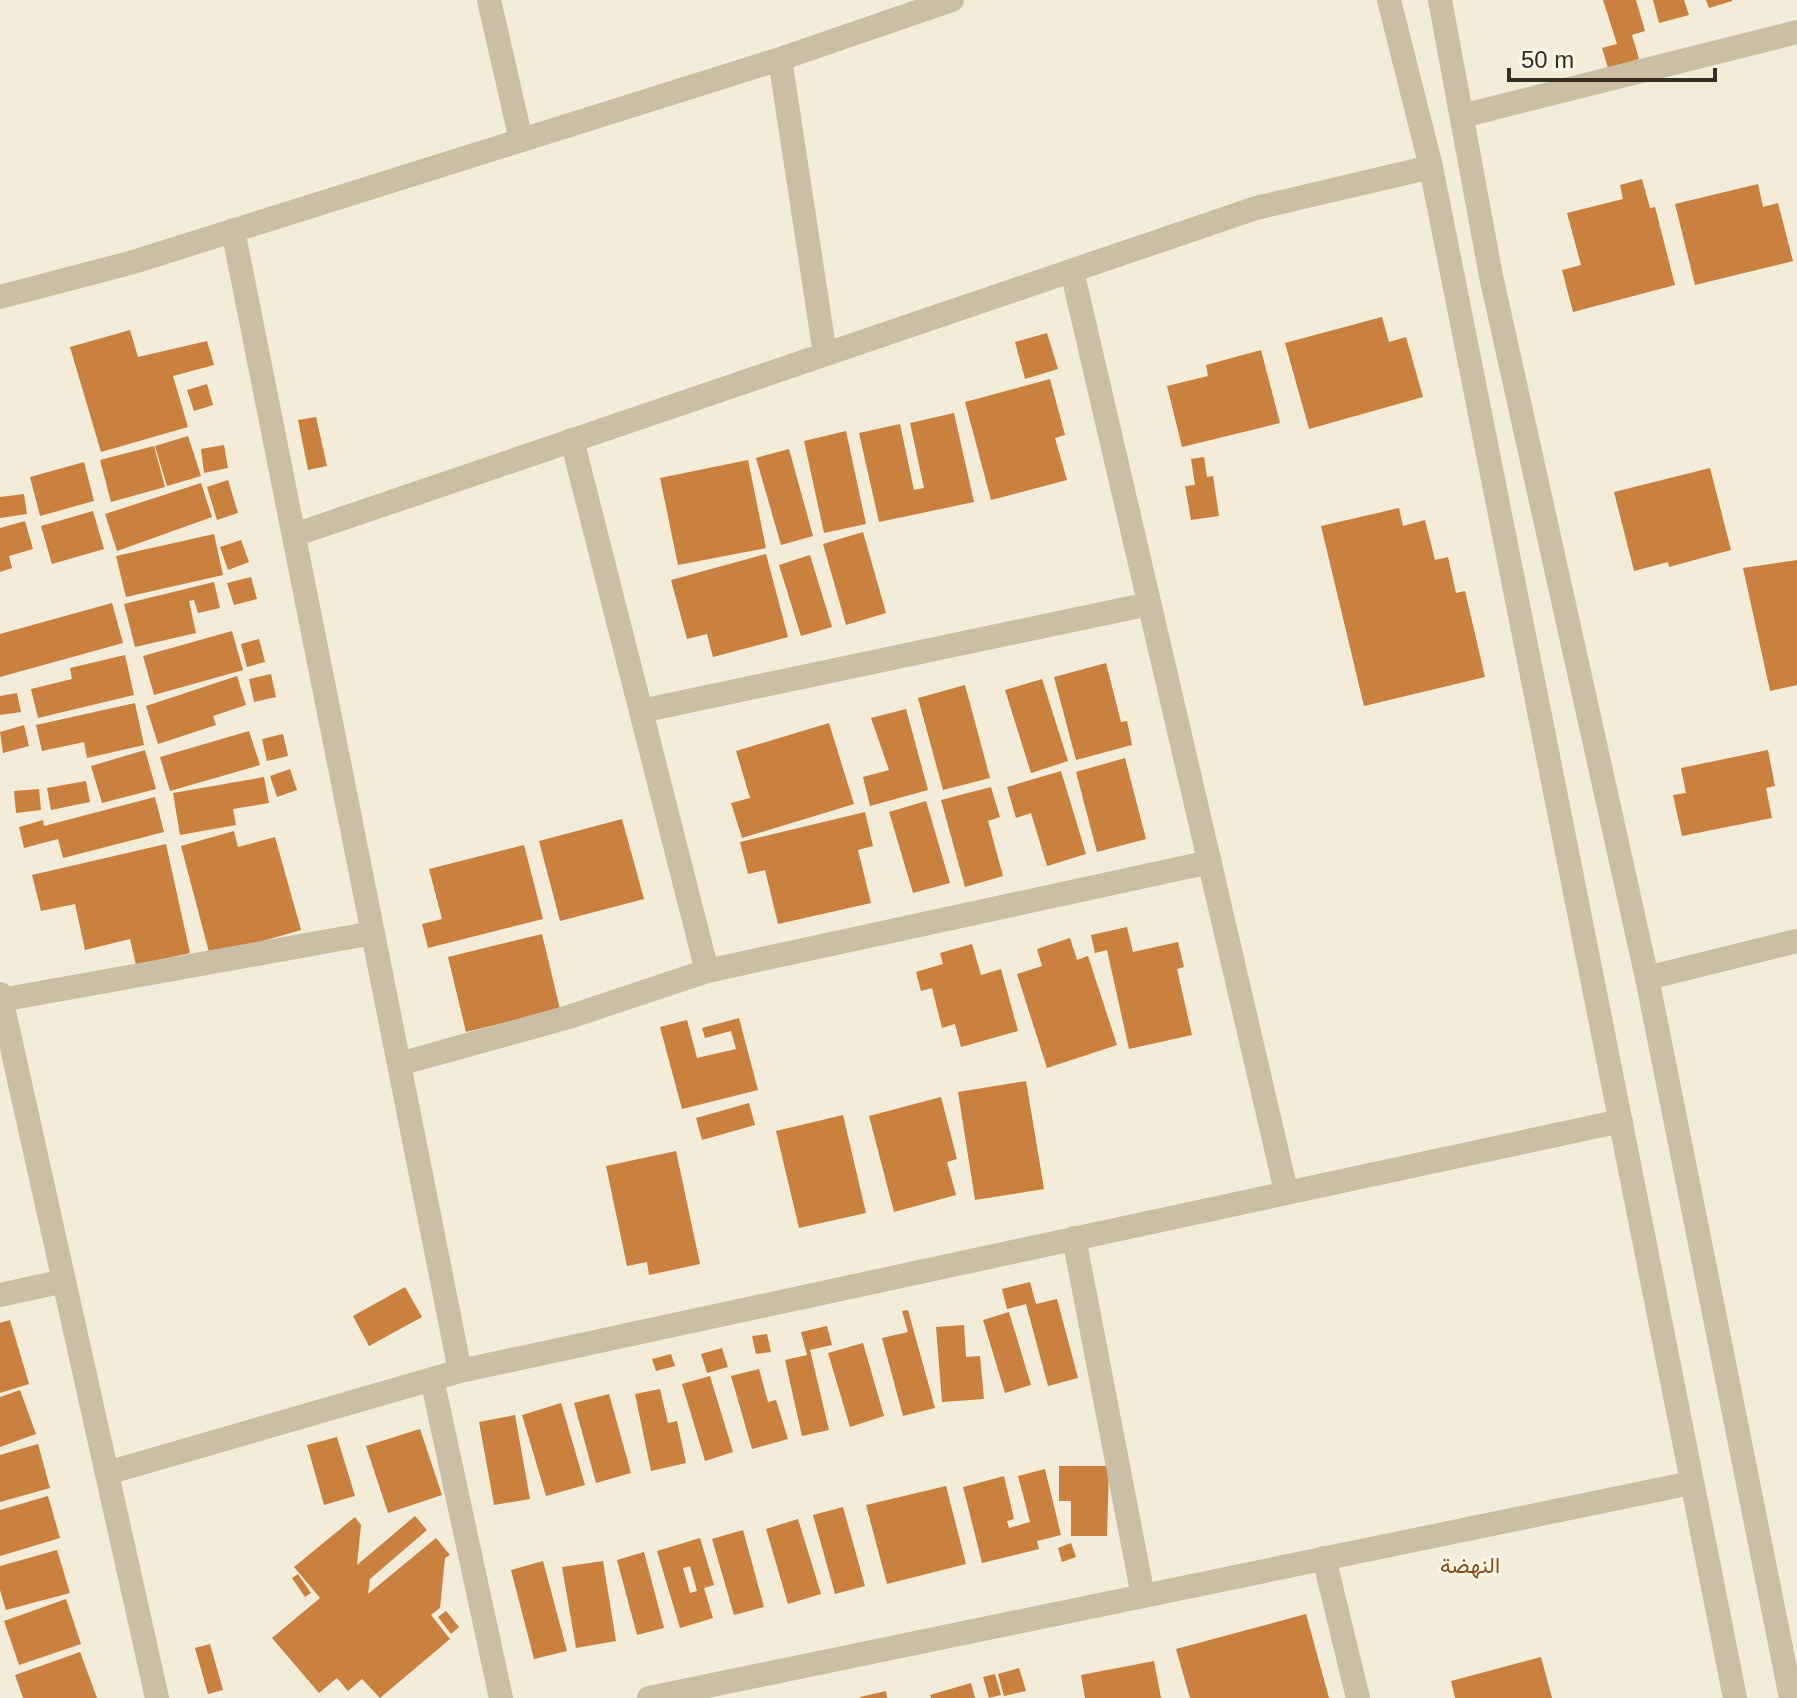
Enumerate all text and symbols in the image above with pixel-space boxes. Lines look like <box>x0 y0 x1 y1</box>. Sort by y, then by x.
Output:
scale bar <box>1509 32 1715 82</box>
text: 50 m <box>1521 46 1574 73</box>
district label: النهضة <box>1440 1553 1500 1579</box>

